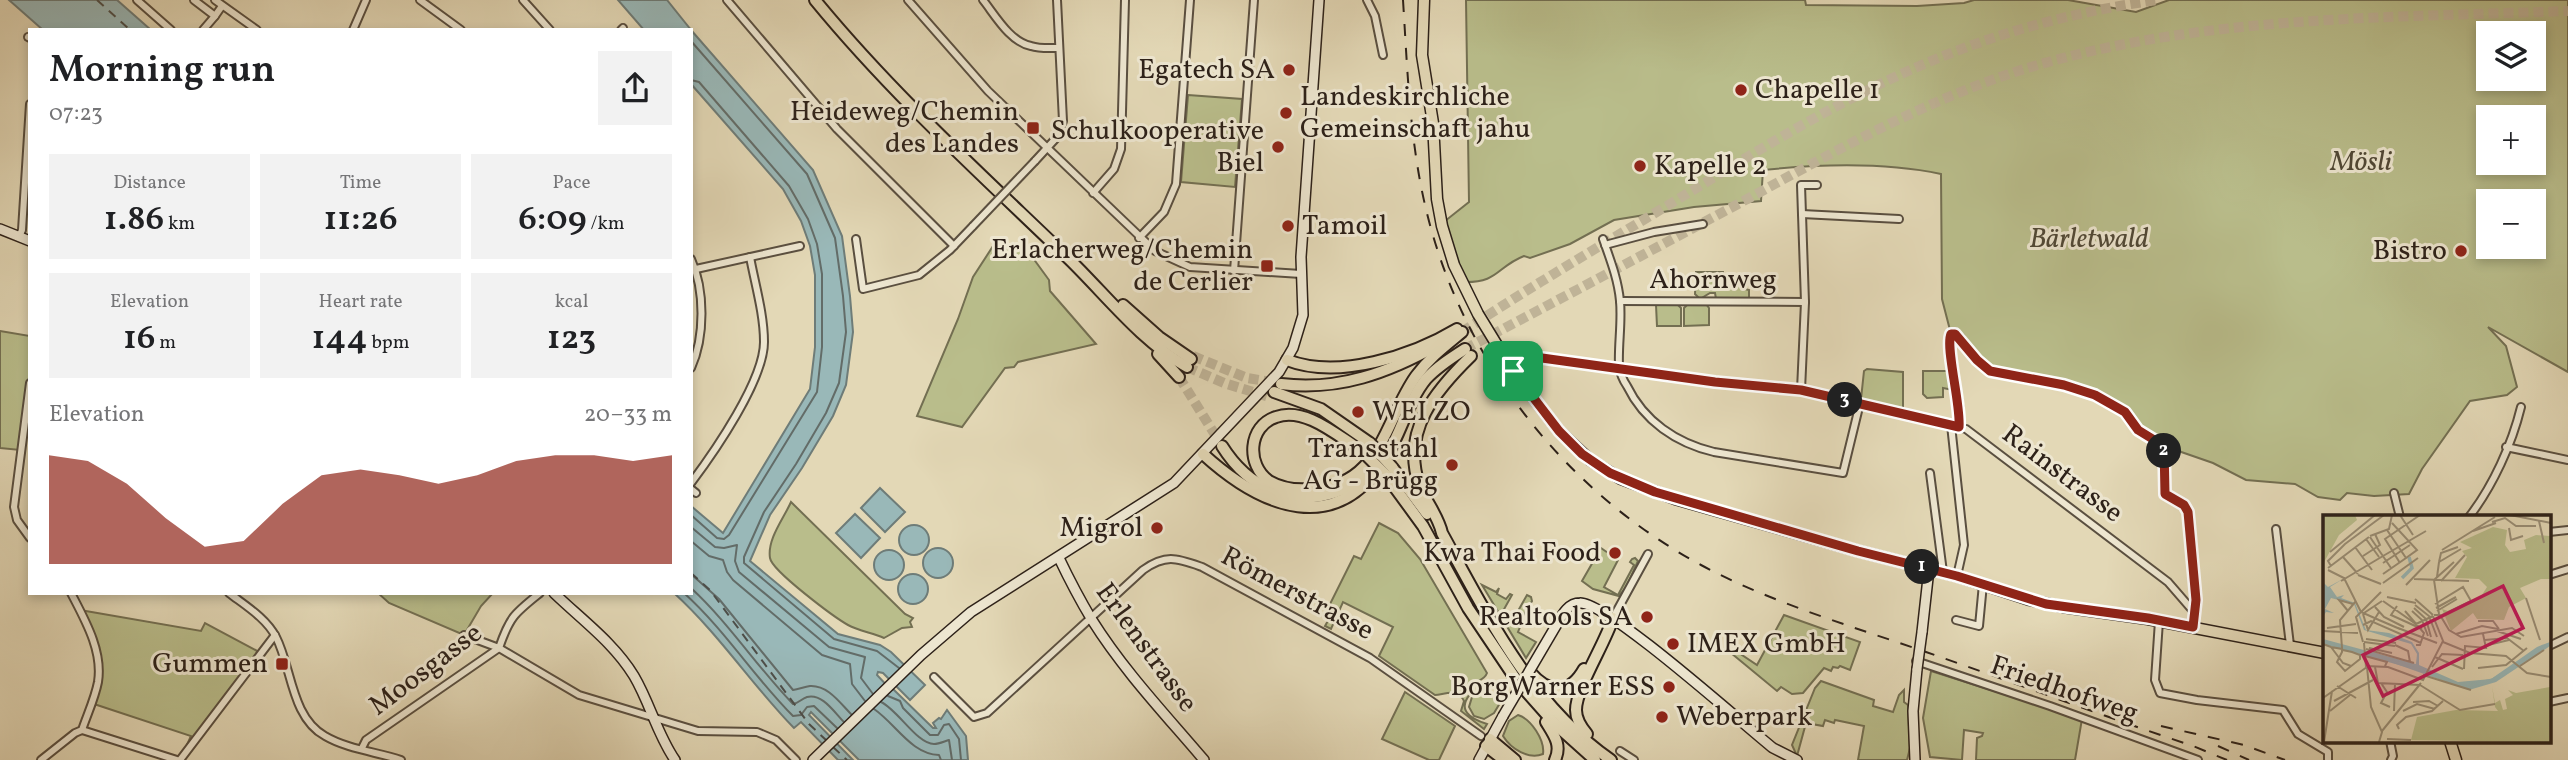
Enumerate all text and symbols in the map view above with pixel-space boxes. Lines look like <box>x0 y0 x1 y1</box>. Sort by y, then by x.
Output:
map controls <box>2476 21 2546 259</box>
button: layers <box>2476 21 2546 91</box>
text: Morning run <box>49 45 275 98</box>
button: share <box>598 51 672 125</box>
place label: Egatech SA <box>1138 51 1275 90</box>
marker: Egatech SA <box>1281 62 1297 78</box>
place label: Chapelle 1 <box>1755 71 1880 110</box>
place label: Landeskirchliche Gemeinschaft jahu <box>1300 78 1531 149</box>
marker: Chapelle 1 <box>1733 82 1749 98</box>
place label: Heideweg/Chemin des Landes <box>790 93 1019 164</box>
text: 07:23 <box>49 98 103 130</box>
marker: Landeskirchliche Gemeinschaft jahu <box>1278 105 1294 121</box>
button: + <box>2476 105 2546 175</box>
place label: Schulkooperative Biel <box>1051 112 1264 183</box>
marker: Heideweg/Chemin des Landes <box>1025 120 1041 136</box>
marker: Schulkooperative Biel <box>1270 139 1286 155</box>
park label: Mösli <box>2329 143 2393 182</box>
place label: Kapelle 2 <box>1654 147 1767 186</box>
marker: Kapelle 2 <box>1632 158 1648 174</box>
text: Distance <box>113 170 186 196</box>
text: Time <box>340 170 381 196</box>
text: Pace <box>552 170 591 196</box>
button: − <box>2476 189 2546 259</box>
text: 1.86 <box>104 196 164 244</box>
text: 11:26 <box>323 196 398 244</box>
text: 6:09 <box>518 196 587 244</box>
place label: Tamoil <box>1302 207 1387 246</box>
text: km <box>164 211 195 237</box>
text: /km <box>587 211 625 237</box>
marker: Tamoil <box>1280 218 1296 234</box>
park label: Bärletwald <box>2029 220 2149 259</box>
place label: Erlacherweg/Chemin de Cerlier <box>991 231 1253 302</box>
place label: Bistro <box>2373 232 2447 271</box>
marker: Bistro <box>2453 243 2469 259</box>
marker: Erlacherweg/Chemin de Cerlier <box>1259 258 1275 274</box>
street label: Ahornweg <box>1649 261 1777 300</box>
text: Elevation <box>110 289 189 315</box>
text: Heart rate <box>319 289 402 315</box>
text: kcal <box>555 289 588 315</box>
text: 16 <box>123 315 155 363</box>
text: 144 <box>312 315 368 363</box>
text: 123 <box>547 315 596 363</box>
text: m <box>155 330 176 356</box>
text: bpm <box>368 330 409 356</box>
pin <box>1483 341 1543 401</box>
icon: arrive <box>1494 352 1532 390</box>
pin: 3 <box>1828 382 1862 418</box>
text: 3 <box>1840 386 1849 412</box>
place label: WEI ZO <box>1372 393 1471 432</box>
text: Elevation <box>49 399 145 431</box>
text: 20–33 m <box>584 399 672 431</box>
marker: WEI ZO <box>1350 404 1366 420</box>
street label: Rainstrasse <box>1993 415 2131 533</box>
place label: Transstahl AG - Brügg <box>1303 430 1438 501</box>
pin: 2 <box>2146 434 2182 468</box>
text: 2 <box>2159 437 2168 463</box>
marker: Transstahl AG - Brügg <box>1444 457 1460 473</box>
place label: Migrol <box>1059 509 1143 548</box>
inset map <box>2323 515 2550 742</box>
marker: Migrol <box>1149 520 1165 536</box>
place label: Kwa Thai Food <box>1423 534 1601 573</box>
street label: Römerstrasse <box>1214 537 1380 651</box>
marker: Kwa Thai Food <box>1607 545 1623 561</box>
pin: 1 <box>1904 550 1940 584</box>
text: 1 <box>1918 553 1925 579</box>
street label: Erlenstrasse <box>1086 575 1206 721</box>
place label: Realtools SA <box>1479 598 1633 637</box>
marker: Realtools SA <box>1639 609 1655 625</box>
street label: Moosgasse <box>361 614 491 726</box>
place label: IMEX GmbH <box>1687 625 1846 664</box>
marker: IMEX GmbH <box>1665 636 1681 652</box>
place label: Gummen <box>152 645 268 684</box>
street label: Friedhofweg <box>1985 646 2143 734</box>
marker: Gummen <box>274 656 290 672</box>
place label: BorgWarner ESS <box>1451 668 1655 707</box>
marker: BorgWarner ESS <box>1661 679 1677 695</box>
place label: Weberpark <box>1676 698 1812 737</box>
marker: Weberpark <box>1654 709 1670 725</box>

